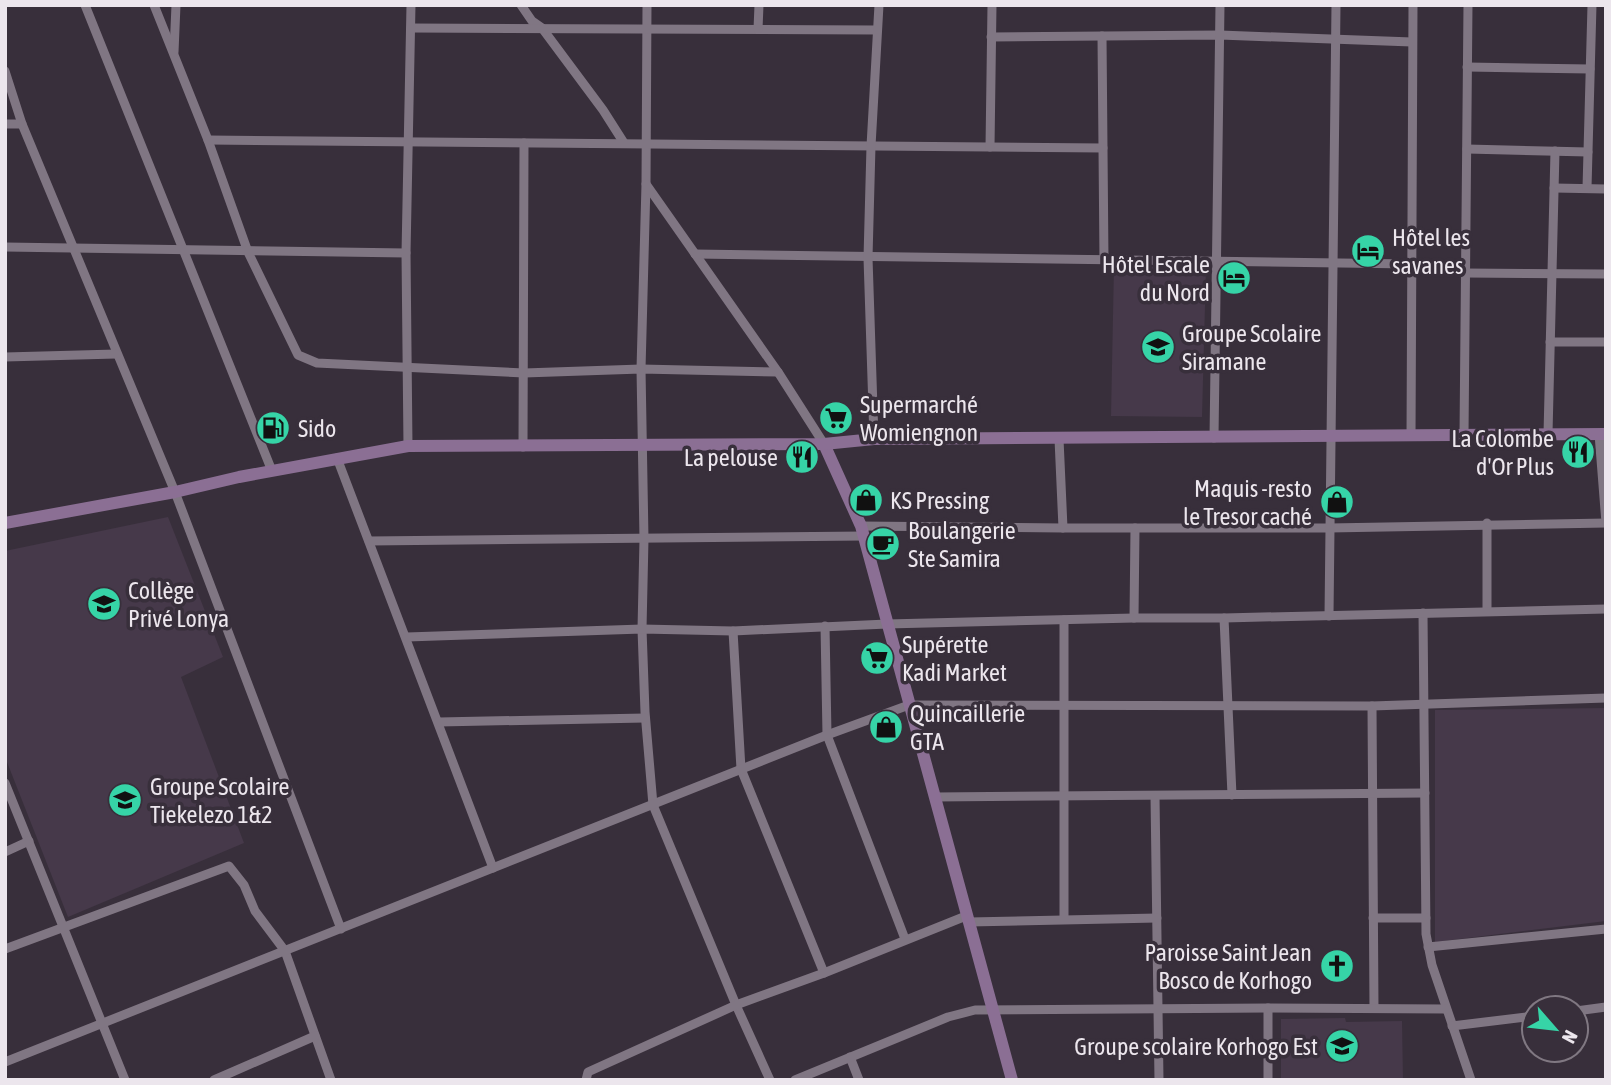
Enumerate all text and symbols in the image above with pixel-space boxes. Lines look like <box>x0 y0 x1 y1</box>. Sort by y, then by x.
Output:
place label: Hôtel les savanes <box>1392 224 1470 279</box>
hotel icon: Hôtel les savanes <box>1349 232 1387 270</box>
place label: Hôtel Escale du Nord <box>1102 251 1210 306</box>
hotel icon: Hôtel Escale du Nord <box>1215 259 1253 297</box>
place label: Groupe Scolaire Siramane <box>1182 320 1322 375</box>
school or university icon: Groupe Scolaire Siramane <box>1139 328 1177 366</box>
place label: Supermarché Womiengnon <box>860 391 978 446</box>
supermarket icon: Supermarché Womiengnon <box>817 399 855 437</box>
fuel station icon: Sido <box>254 409 292 447</box>
place label: Sido <box>298 415 336 442</box>
place label: La Colombe d'Or Plus <box>1451 425 1554 480</box>
restaurant icon: La Colombe d'Or Plus <box>1559 433 1597 471</box>
restaurant icon: La pelouse <box>783 438 821 476</box>
place label: La pelouse <box>684 444 778 471</box>
place label: Maquis -resto le Tresor caché <box>1183 475 1312 530</box>
shop icon: KS Pressing <box>847 481 885 519</box>
shop icon: Maquis -resto le Tresor caché <box>1318 483 1356 521</box>
place label: KS Pressing <box>890 487 990 514</box>
place label: Boulangerie Ste Samira <box>908 517 1016 572</box>
cafe icon: Boulangerie Ste Samira <box>864 525 902 563</box>
place label: Collège Privé Lonya <box>128 577 229 632</box>
school or university icon: Collège Privé Lonya <box>85 585 123 623</box>
place label: Supérette Kadi Market <box>902 631 1007 686</box>
supermarket icon: Supérette Kadi Market <box>858 639 896 677</box>
place label: Quincaillerie GTA <box>910 700 1025 755</box>
shop icon: Quincaillerie GTA <box>867 708 905 746</box>
place label: Groupe Scolaire Tiekelezo 1&2 <box>150 773 290 828</box>
school or university icon: Groupe Scolaire Tiekelezo 1&2 <box>106 781 144 819</box>
place label: Paroisse Saint Jean Bosco de Korhogo <box>1145 939 1312 994</box>
church icon: Paroisse Saint Jean Bosco de Korhogo <box>1318 947 1356 985</box>
north arrow <box>1520 994 1590 1064</box>
school or university icon: Groupe scolaire Korhogo Est <box>1323 1027 1361 1065</box>
text: N <box>1558 1027 1582 1047</box>
place label: Groupe scolaire Korhogo Est <box>1074 1033 1318 1060</box>

